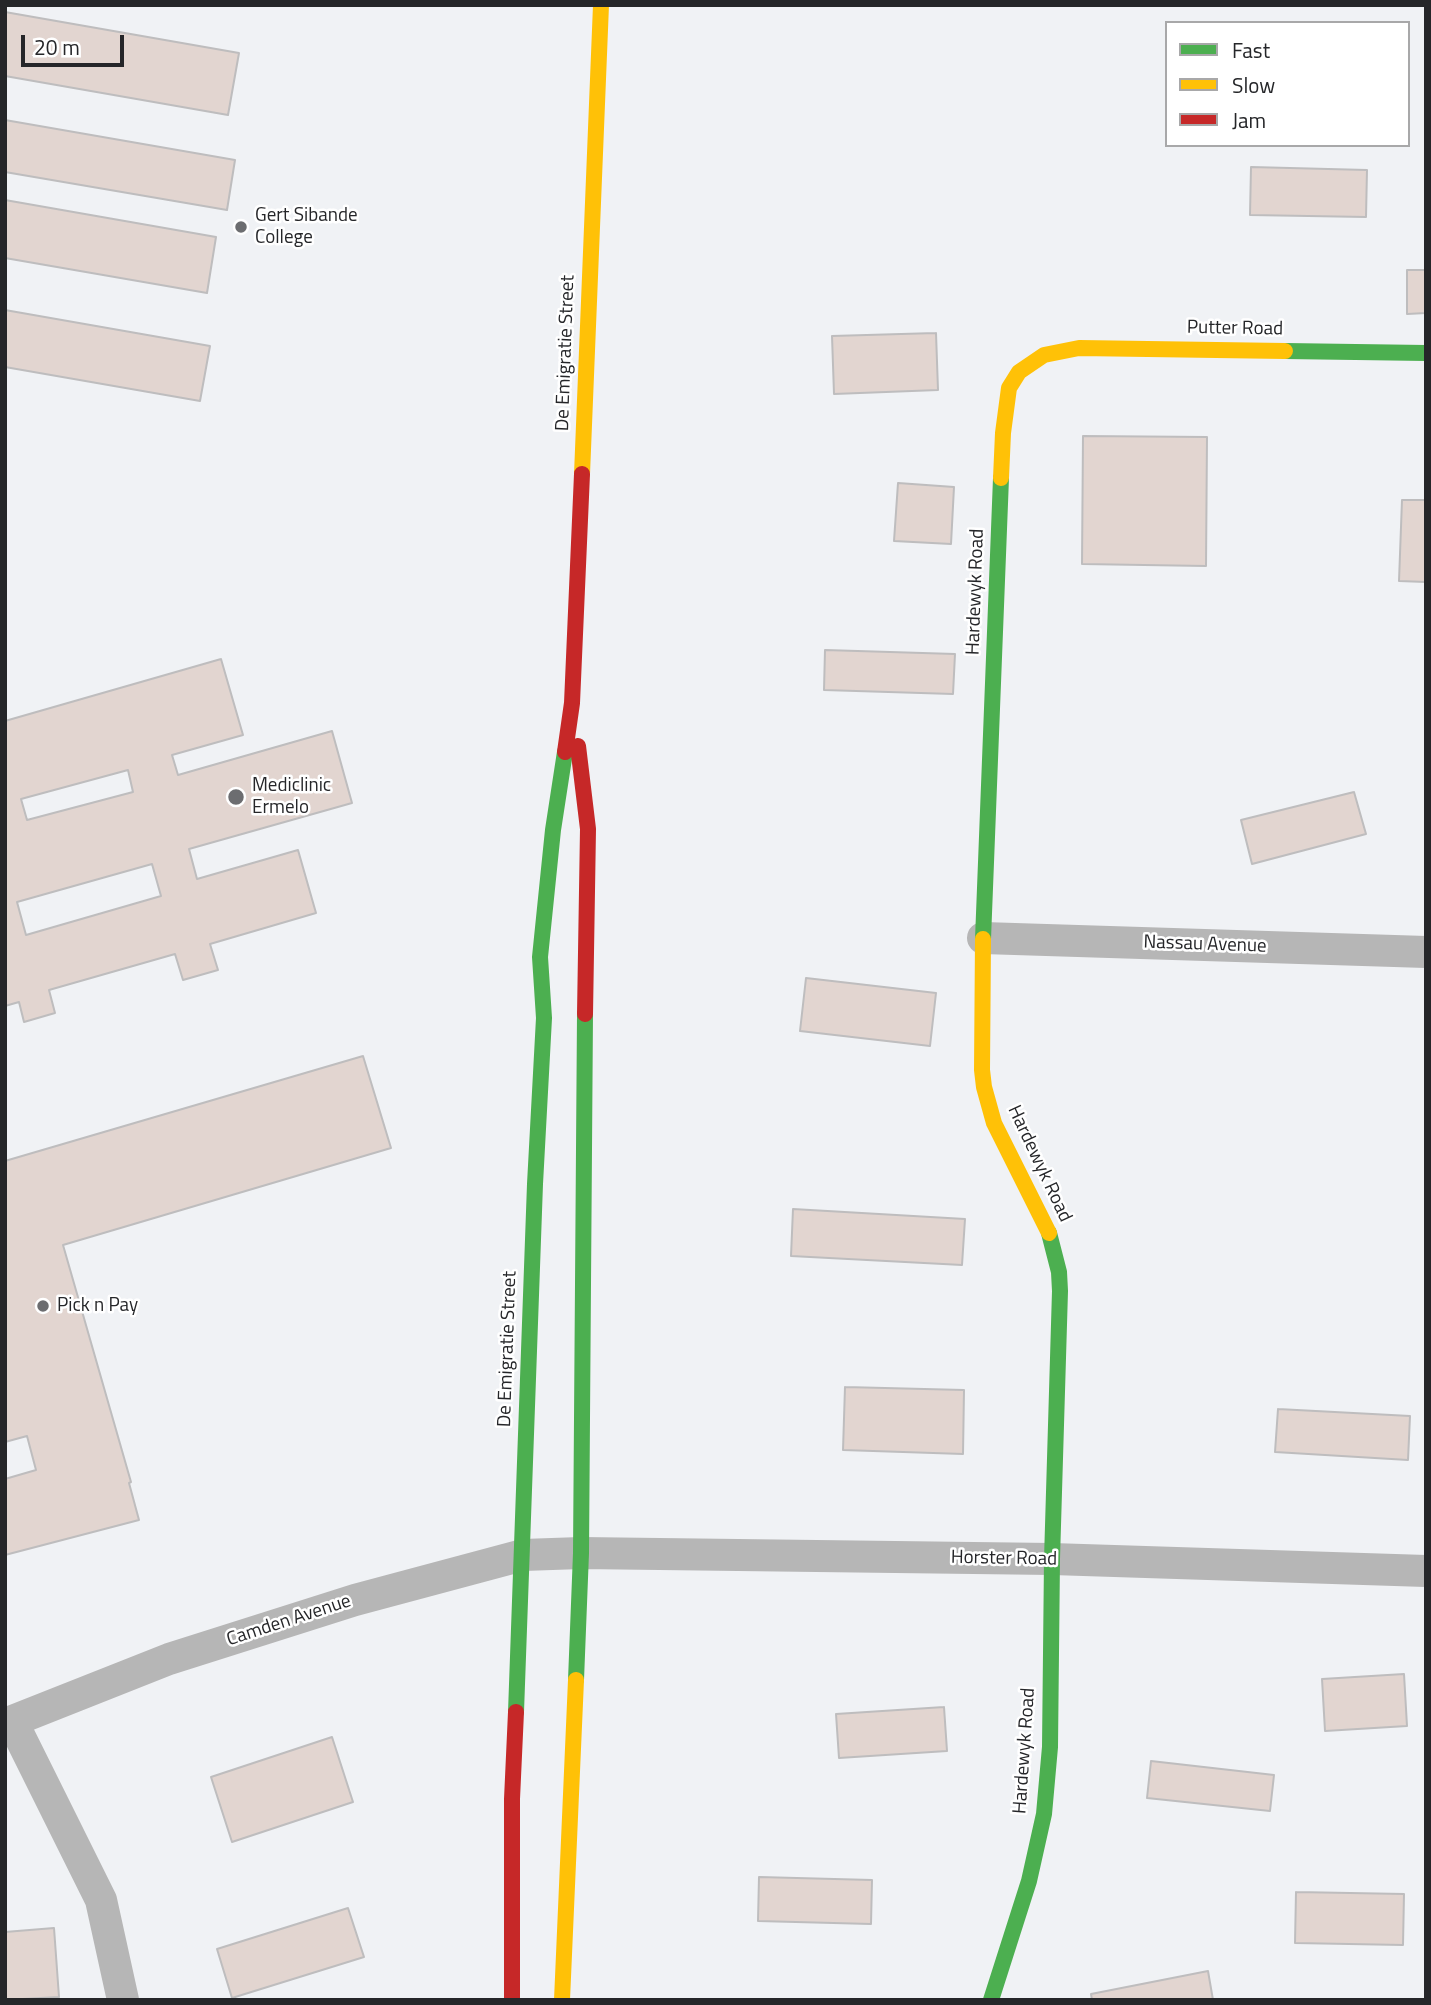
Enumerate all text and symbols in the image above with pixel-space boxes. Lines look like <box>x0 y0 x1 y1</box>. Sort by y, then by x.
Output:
scale bar <box>24 21 128 65</box>
legend <box>1165 21 1410 147</box>
text: 20 m <box>34 31 80 63</box>
text: Fast <box>1232 34 1270 66</box>
text: Slow <box>1232 69 1275 101</box>
text: Jam <box>1232 104 1266 136</box>
place label: Gert Sibande College <box>255 205 358 249</box>
marker: Gert Sibande College <box>233 219 249 235</box>
street label: De Emigratie Street <box>552 275 580 431</box>
street label: Putter Road <box>1187 317 1283 341</box>
street label: Hardewyk Road <box>962 528 990 656</box>
place label: Mediclinic Ermelo <box>252 775 331 819</box>
marker: Mediclinic Ermelo <box>226 787 246 807</box>
street label: Nassau Avenue <box>1143 931 1267 959</box>
street label: Hardewyk Road <box>1002 1102 1076 1226</box>
street label: De Emigratie Street <box>494 1271 522 1427</box>
place label: Pick n Pay <box>57 1295 138 1317</box>
marker: Pick n Pay <box>35 1298 51 1314</box>
street label: Horster Road <box>951 1547 1057 1571</box>
street label: Camden Avenue <box>224 1590 354 1652</box>
street label: Hardewyk Road <box>1009 1687 1041 1815</box>

